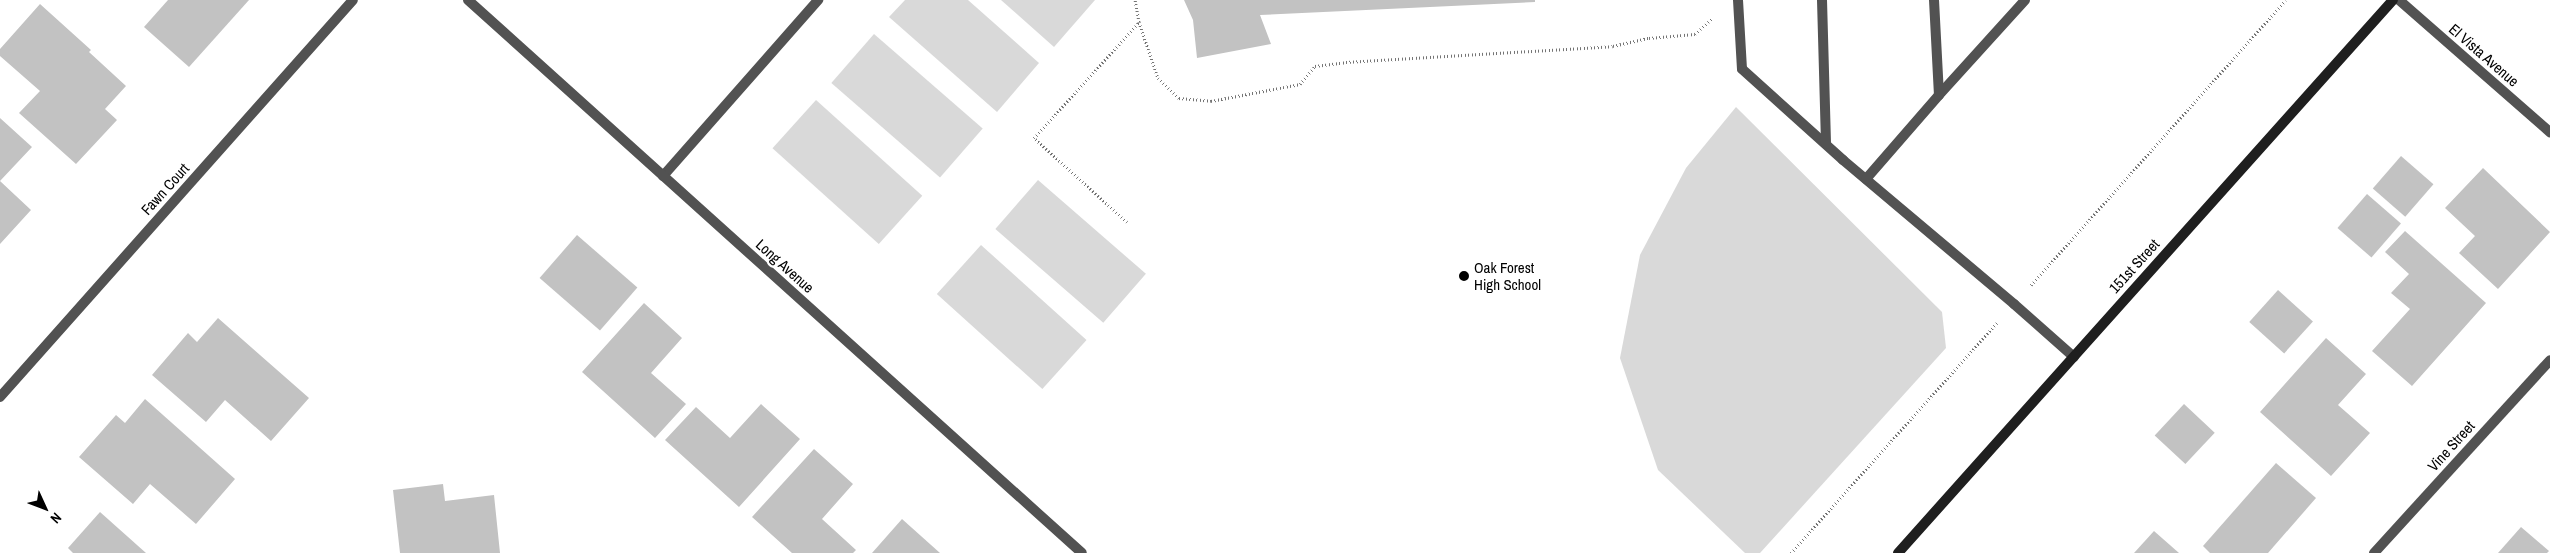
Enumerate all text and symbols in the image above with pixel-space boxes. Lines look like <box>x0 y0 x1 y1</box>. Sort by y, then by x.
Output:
street label: El Vista Avenue <box>2445 20 2523 90</box>
street label: Fawn Court <box>137 160 193 218</box>
street label: Long Avenue <box>752 235 818 297</box>
street label: 151st Street <box>2105 235 2163 297</box>
place label: Oak Forest High School <box>1474 258 1541 293</box>
marker: Oak Forest High School <box>1458 270 1470 282</box>
street label: Vine Street <box>2424 417 2478 475</box>
north arrow <box>20 483 70 533</box>
text: N <box>47 509 65 527</box>

